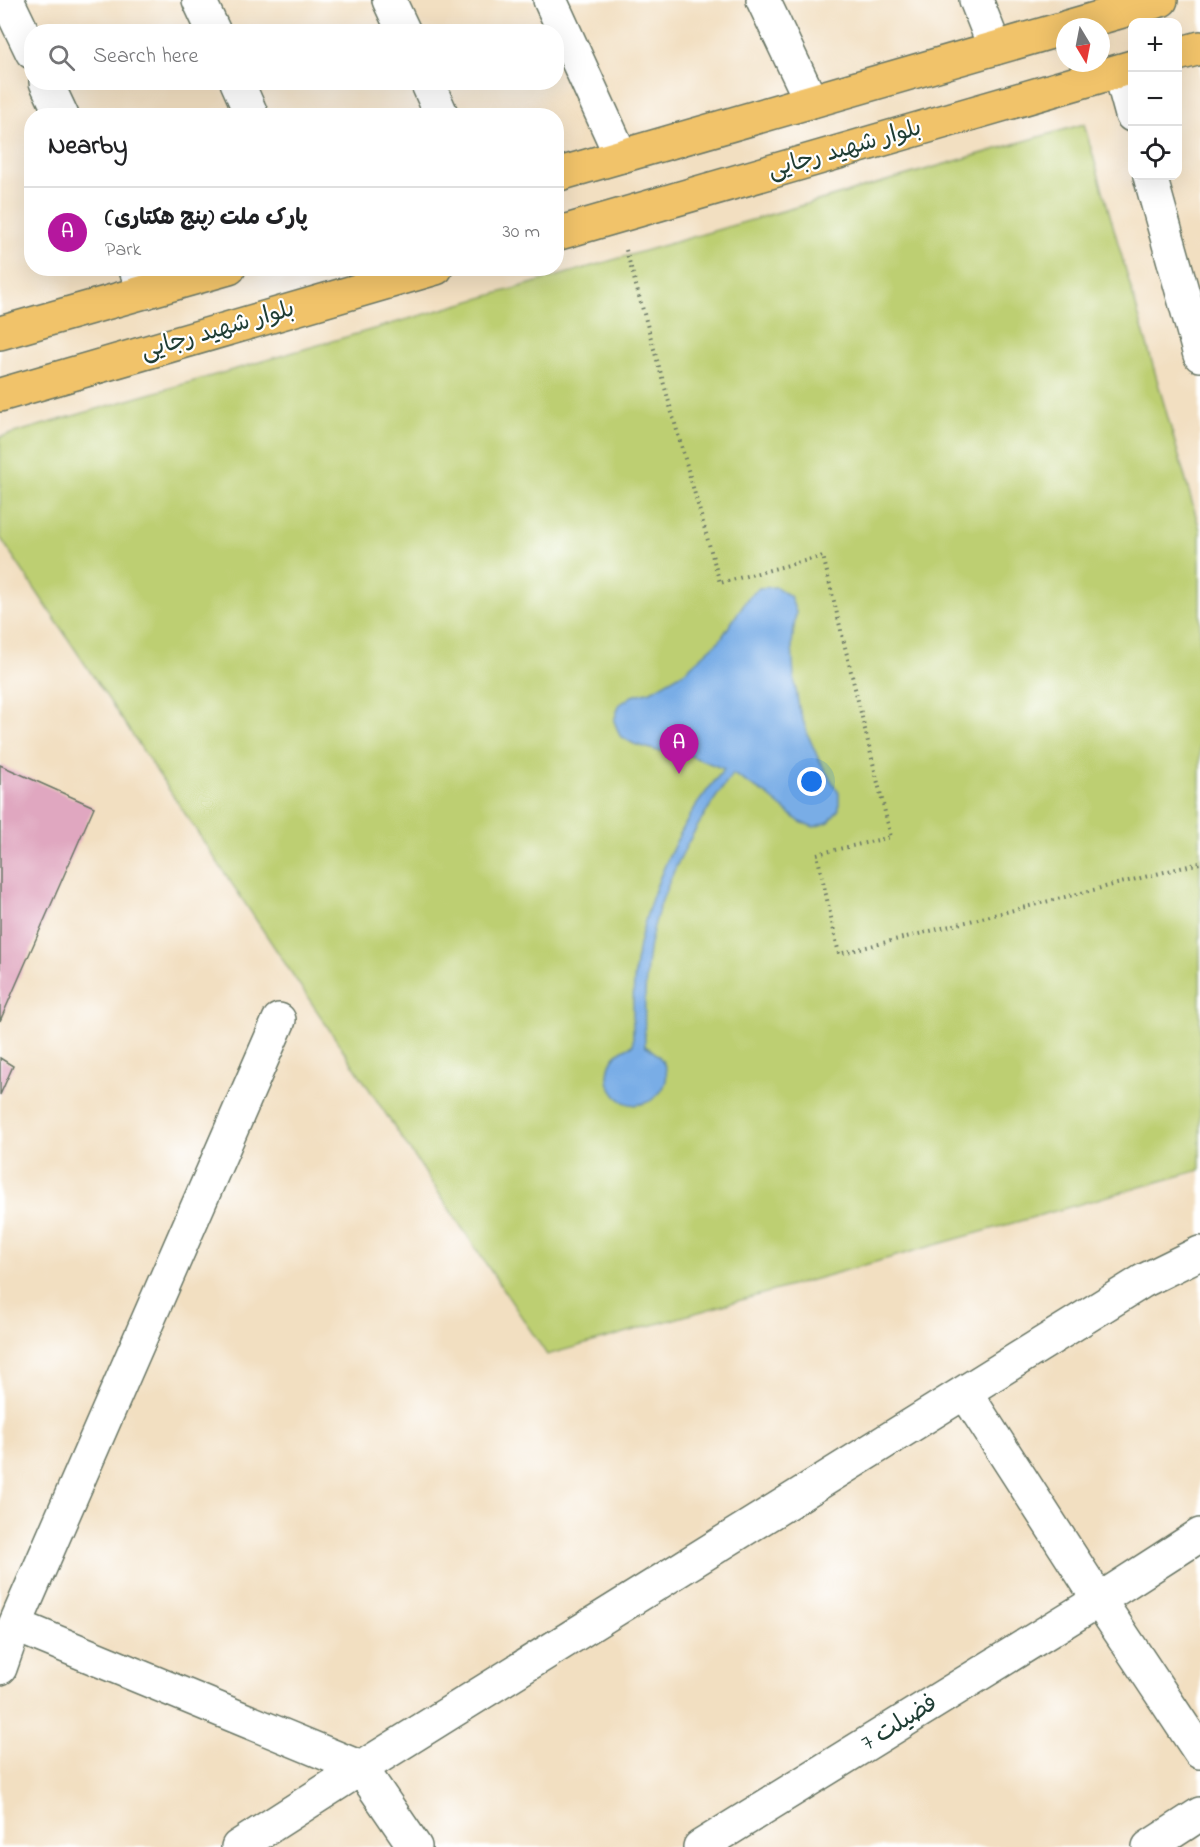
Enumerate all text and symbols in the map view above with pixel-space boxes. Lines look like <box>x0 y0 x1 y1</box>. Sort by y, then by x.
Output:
north arrow <box>1056 18 1110 72</box>
map controls <box>1128 18 1182 180</box>
button: + <box>1128 18 1182 72</box>
search box <box>24 24 564 90</box>
icon: search <box>45 41 78 74</box>
text: Search here <box>93 41 198 73</box>
button: − <box>1128 72 1182 126</box>
street label: بلوار شهید رجایی <box>764 111 926 189</box>
button: locate <box>1128 126 1182 180</box>
text: Nearby <box>48 128 127 166</box>
text: پارک ملت (پنج هکتاری) <box>105 203 308 235</box>
text: A <box>61 218 74 247</box>
text: 30 m <box>503 218 540 247</box>
text: Park <box>105 236 141 265</box>
street label: بلوار شهید رجایی <box>137 292 299 370</box>
pin: A <box>660 724 698 774</box>
your location <box>797 767 826 796</box>
street label: فضیلت 7 <box>855 1687 945 1761</box>

